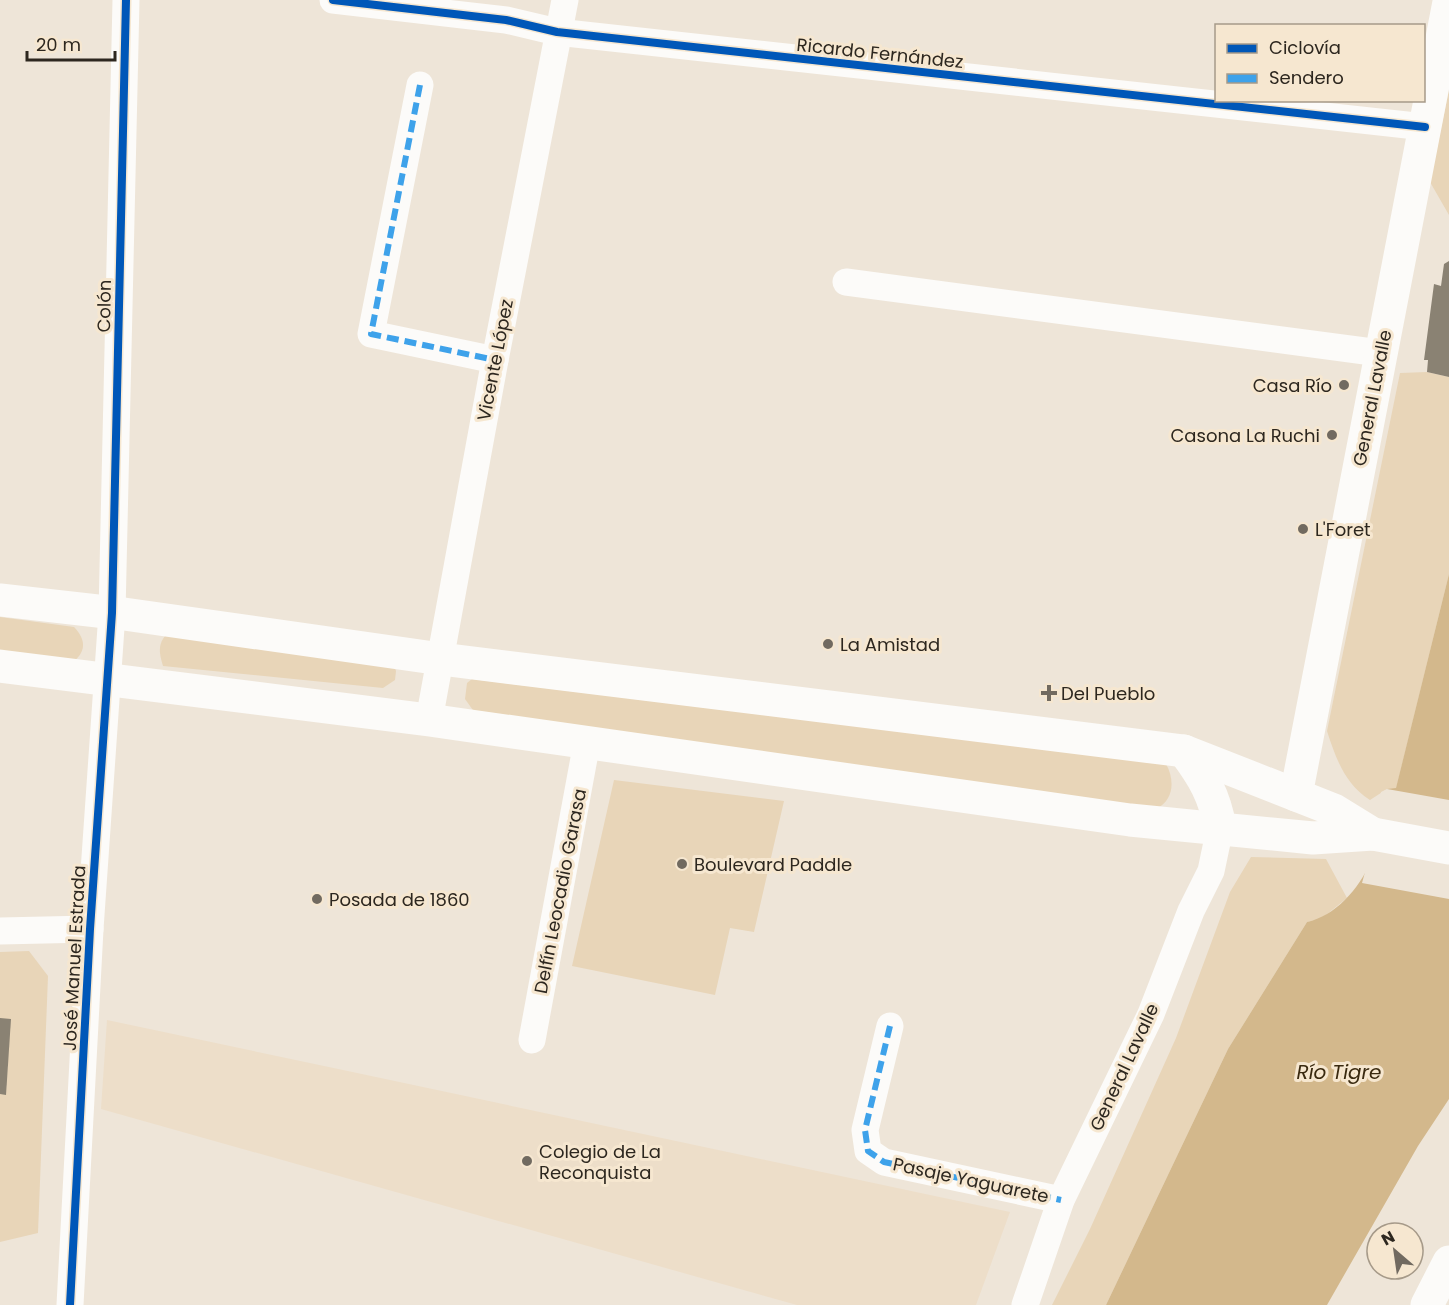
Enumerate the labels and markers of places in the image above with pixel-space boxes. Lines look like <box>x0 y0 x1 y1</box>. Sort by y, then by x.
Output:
place label: Casa Río <box>1253 373 1332 398</box>
marker: Casa Río <box>1337 378 1351 392</box>
place label: Casona La Ruchi <box>1170 423 1320 448</box>
marker: Casona La Ruchi <box>1325 428 1339 442</box>
place label: L'Foret <box>1315 517 1371 542</box>
marker: L'Foret <box>1296 522 1310 536</box>
place label: La Amistad <box>840 632 940 657</box>
marker: La Amistad <box>821 637 835 651</box>
place label: Del Pueblo <box>1061 681 1155 706</box>
marker: Del Pueblo <box>1042 686 1056 700</box>
place label: Boulevard Paddle <box>694 852 852 877</box>
marker: Boulevard Paddle <box>675 857 689 871</box>
place label: Posada de 1860 <box>329 887 470 912</box>
marker: Posada de 1860 <box>310 892 324 906</box>
place label: Colegio de La Reconquista <box>539 1139 661 1185</box>
marker: Colegio de La Reconquista <box>520 1154 534 1168</box>

